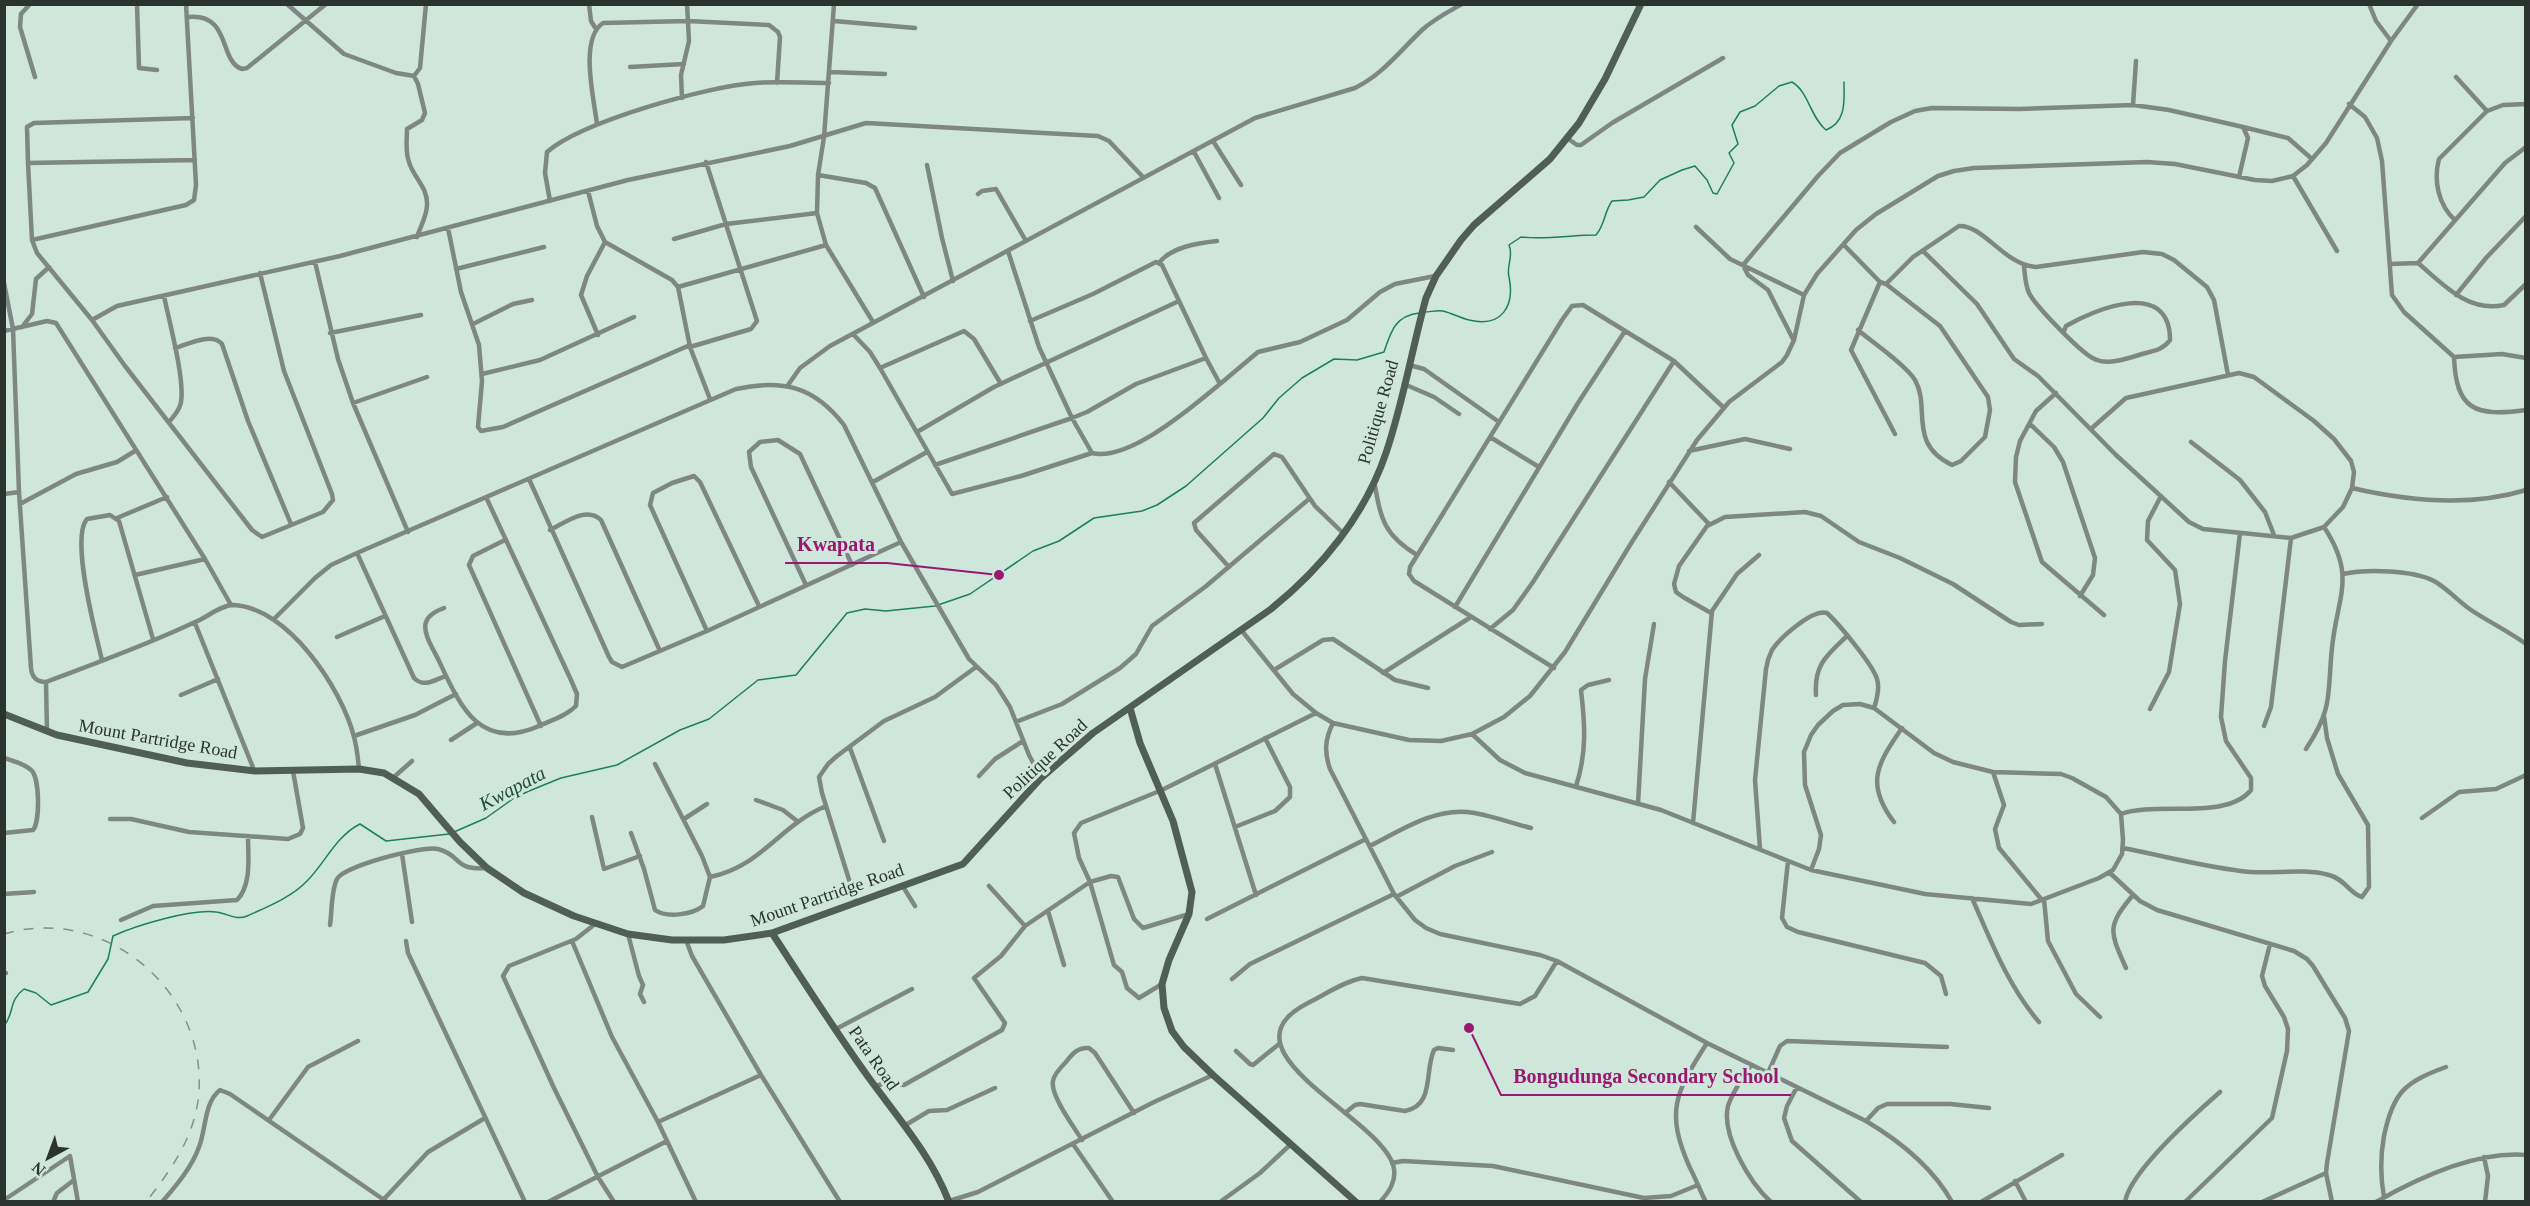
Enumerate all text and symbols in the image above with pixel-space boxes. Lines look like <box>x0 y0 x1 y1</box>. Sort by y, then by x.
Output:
street label: Politique Road <box>1354 358 1402 466</box>
callout: Kwapata <box>785 525 887 563</box>
text: Kwapata <box>797 533 875 556</box>
street label: Mount Partridge Road <box>77 715 239 763</box>
street label: Politique Road <box>999 715 1091 803</box>
water label: Kwapata <box>474 761 550 816</box>
street label: Mount Partridge Road <box>748 859 906 931</box>
street label: Pata Road <box>845 1022 903 1094</box>
callout: Bongudunga Secondary School <box>1501 1057 1791 1095</box>
text: Bongudunga Secondary School <box>1513 1065 1779 1088</box>
north arrow <box>18 1128 78 1188</box>
text: N <box>28 1158 48 1179</box>

